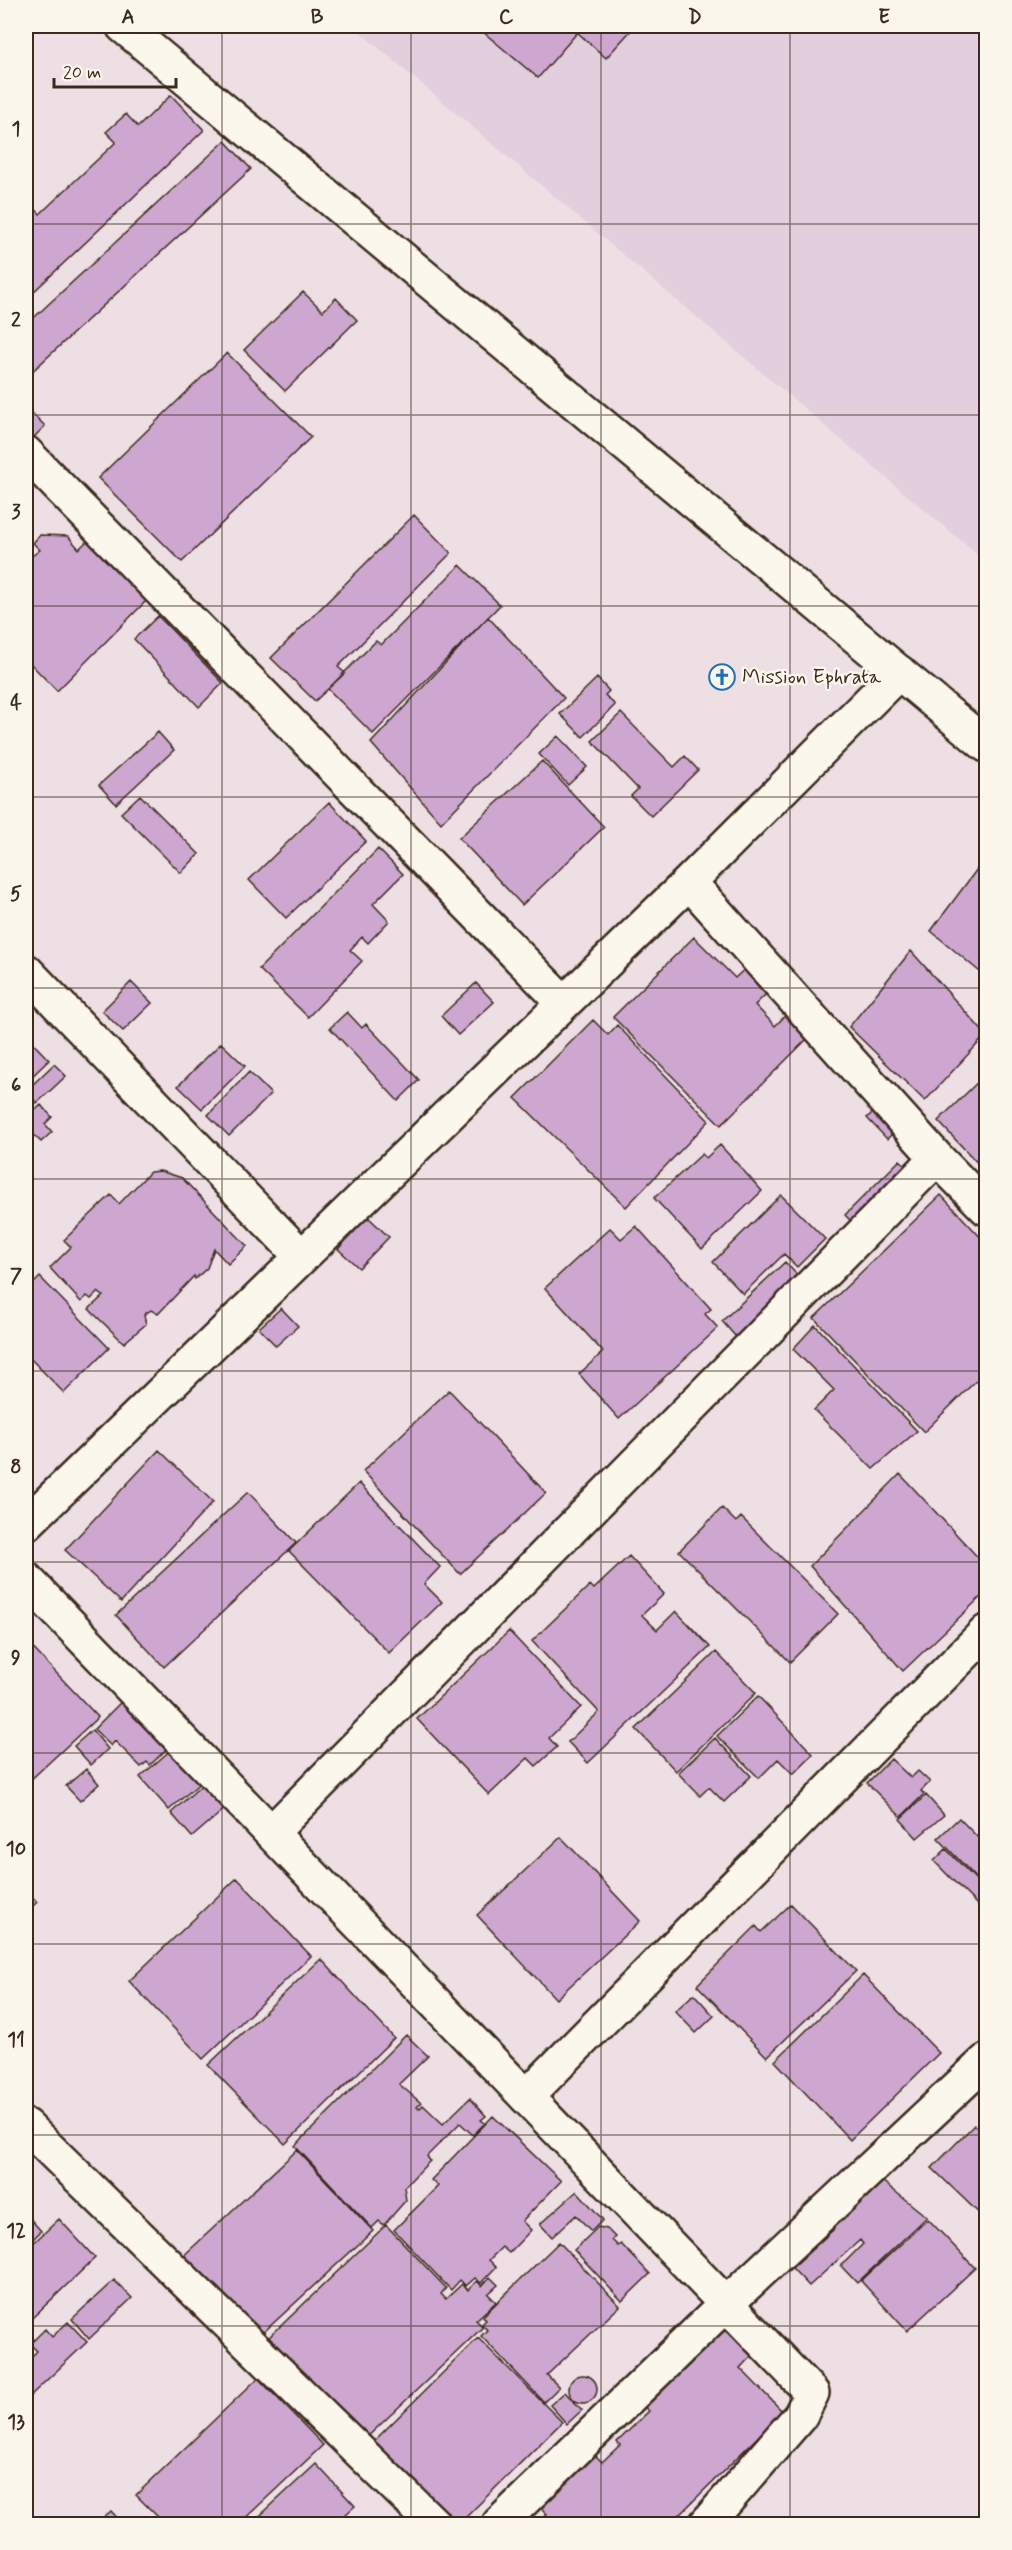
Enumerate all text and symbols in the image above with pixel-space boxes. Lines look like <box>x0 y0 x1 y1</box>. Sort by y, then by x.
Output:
text: A <box>121 4 135 31</box>
text: B <box>311 4 324 31</box>
text: C <box>499 4 514 31</box>
text: D <box>688 4 702 31</box>
text: E <box>878 4 890 31</box>
scale bar <box>54 51 176 89</box>
text: 20 m <box>63 61 101 85</box>
text: 1 <box>12 116 20 143</box>
text: 2 <box>11 307 21 334</box>
text: 3 <box>11 499 21 526</box>
church icon: Mission Ephrata <box>707 662 737 692</box>
place label: Mission Ephrata <box>742 663 882 691</box>
text: 4 <box>10 690 22 717</box>
text: 5 <box>10 881 22 908</box>
text: 6 <box>11 1072 21 1099</box>
text: 7 <box>10 1263 22 1290</box>
text: 8 <box>10 1454 22 1481</box>
text: 9 <box>11 1645 21 1672</box>
text: 10 <box>6 1836 26 1863</box>
text: 11 <box>7 2027 25 2054</box>
text: 12 <box>6 2218 26 2245</box>
text: 13 <box>7 2409 25 2436</box>

